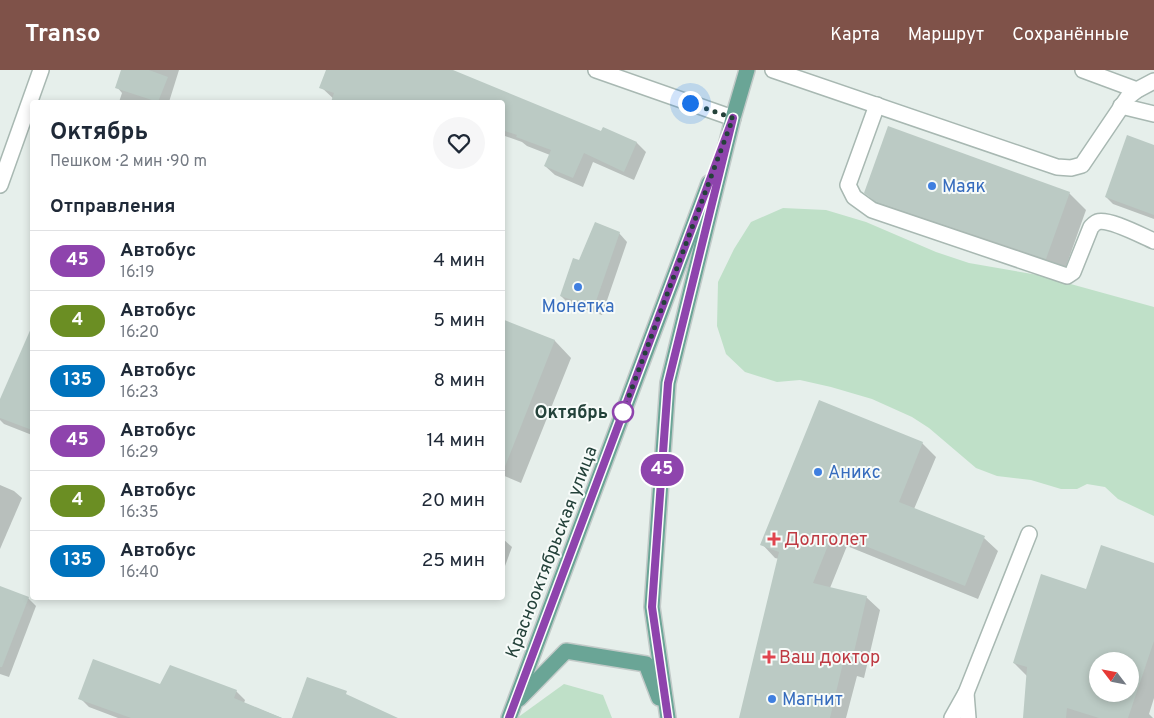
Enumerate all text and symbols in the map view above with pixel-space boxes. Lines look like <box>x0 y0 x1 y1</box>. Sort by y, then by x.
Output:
text: Transo <box>25 20 101 50</box>
text: Карта <box>830 24 880 47</box>
text: Маршрут <box>908 24 984 47</box>
text: Сохранённые <box>1012 24 1129 47</box>
your location <box>678 91 703 116</box>
button: heart <box>433 117 485 169</box>
text: Октябрь <box>50 118 148 148</box>
text: Пешком · 2 мин · 90 m <box>50 152 207 172</box>
place label: Маяк <box>942 176 986 199</box>
marker: Маяк <box>926 180 938 192</box>
text: Отправления <box>50 195 176 219</box>
text: Автобус <box>120 239 196 263</box>
text: 45 <box>66 249 89 272</box>
text: 4 мин <box>433 249 485 273</box>
text: 16:19 <box>120 263 155 283</box>
marker: Монетка <box>572 281 584 293</box>
place label: Монетка <box>541 296 615 319</box>
text: Автобус <box>120 299 196 323</box>
text: 4 <box>72 309 83 332</box>
text: 5 мин <box>433 309 485 333</box>
text: 16:20 <box>120 323 159 343</box>
text: Автобус <box>120 359 196 383</box>
text: 135 <box>63 369 92 392</box>
text: 8 мин <box>433 369 485 393</box>
text: 16:23 <box>120 383 159 403</box>
marker: Октябрь <box>612 401 634 423</box>
place label: Октябрь <box>534 402 608 425</box>
text: Автобус <box>120 419 196 443</box>
text: 45 <box>66 429 89 452</box>
text: 14 мин <box>427 429 485 453</box>
text: 16:29 <box>120 443 158 463</box>
street label: Краснооктябрьская улица <box>501 443 604 662</box>
line badge: 45 <box>640 454 684 486</box>
text: 45 <box>651 458 673 481</box>
place label: Аникс <box>828 462 881 485</box>
marker: Аникс <box>812 466 824 478</box>
text: Автобус <box>120 479 196 503</box>
text: 4 <box>72 489 83 512</box>
text: 20 мин <box>421 489 485 513</box>
text: 16:35 <box>120 503 159 523</box>
place label: Долголет <box>784 529 868 552</box>
marker: Долголет <box>768 533 780 545</box>
text: Автобус <box>120 539 196 563</box>
text: 135 <box>63 549 92 572</box>
text: 25 мин <box>422 549 485 573</box>
text: 16:40 <box>120 563 159 583</box>
place label: Ваш доктор <box>779 647 880 670</box>
marker: Ваш доктор <box>763 651 775 663</box>
north arrow <box>1089 652 1139 702</box>
map controls <box>1089 652 1139 702</box>
place label: Магнит <box>782 689 843 712</box>
marker: Магнит <box>766 693 778 705</box>

